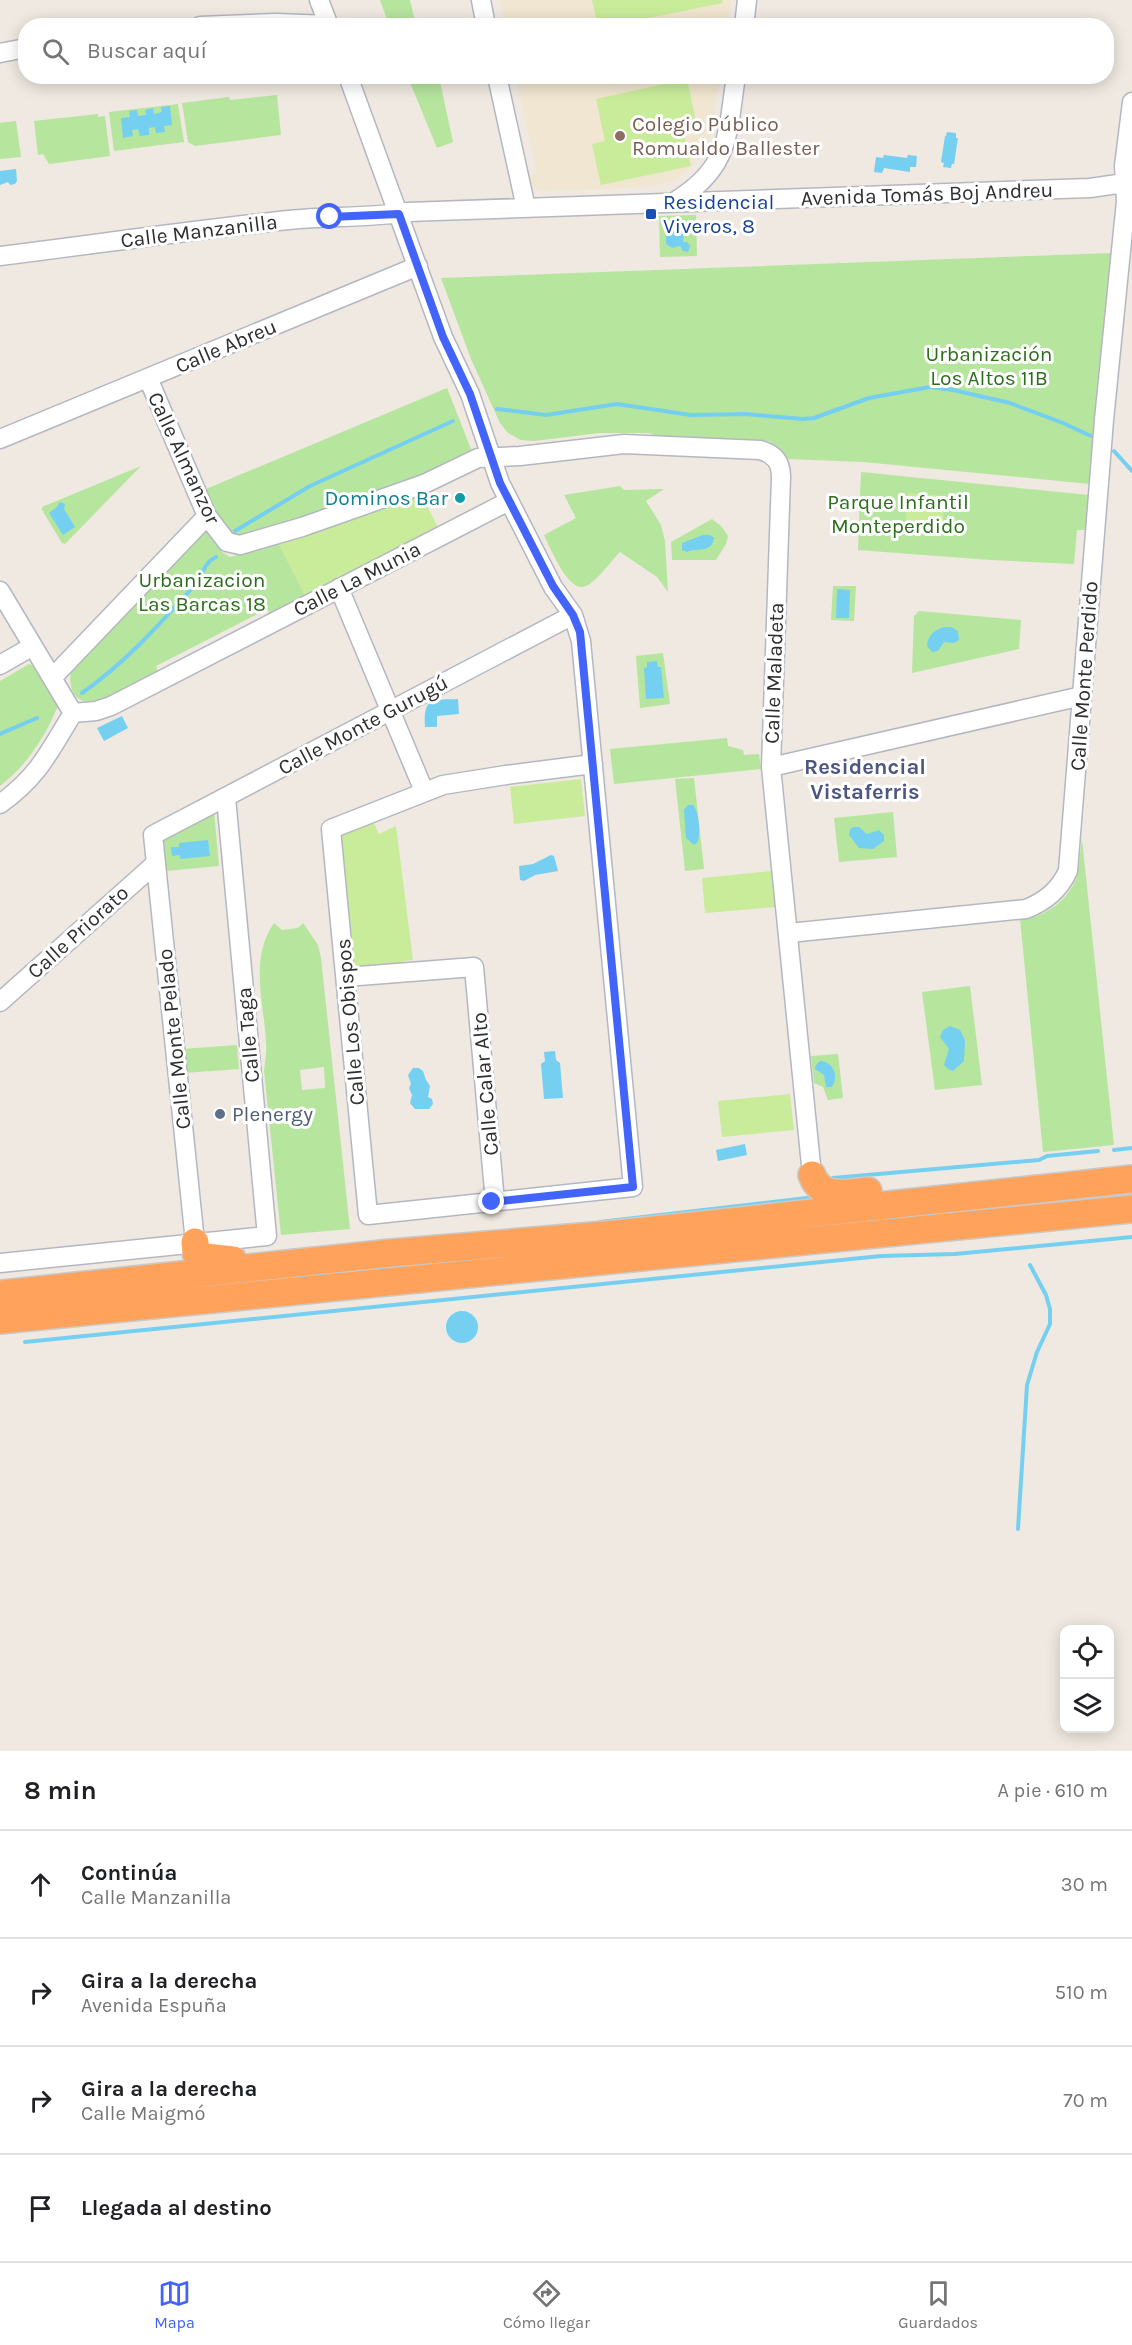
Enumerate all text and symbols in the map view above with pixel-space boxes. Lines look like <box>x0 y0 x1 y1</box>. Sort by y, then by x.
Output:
search box <box>18 18 1114 84</box>
icon: search <box>39 35 72 68</box>
text: Buscar aquí <box>87 38 207 64</box>
place label: Colegio Público Romualdo Ballester <box>632 112 820 160</box>
marker: Colegio Público Romualdo Ballester <box>613 129 627 143</box>
street label: Avenida Tomás Boj Andreu <box>800 178 1054 210</box>
place label: Residencial Viveros, 8 <box>663 190 774 238</box>
route start <box>316 203 342 229</box>
marker: Residencial Viveros, 8 <box>644 207 658 221</box>
street label: Calle Manzanilla <box>119 209 279 253</box>
street label: Calle Abreu <box>172 314 280 378</box>
park label: Urbanización Los Altos 11B <box>925 342 1053 390</box>
street label: Calle Almanzor <box>143 388 225 528</box>
place label: Dominos Bar <box>324 486 448 510</box>
park label: Parque Infantil Monteperdido <box>827 490 969 538</box>
marker: Dominos Bar <box>453 491 467 505</box>
street label: Calle La Munia <box>289 537 425 621</box>
park label: Urbanizacion Las Barcas 18 <box>138 568 266 616</box>
street label: Calle Monte Perdido <box>1065 580 1103 772</box>
street label: Calle Maladeta <box>760 602 788 744</box>
street label: Calle Monte Gurugú <box>274 670 452 780</box>
district label: Residencial Vistaferris <box>804 754 926 805</box>
street label: Calle Priorato <box>23 880 133 984</box>
street label: Calle Los Obispos <box>331 938 369 1106</box>
street label: Calle Monte Pelado <box>153 948 195 1130</box>
street label: Calle Taga <box>232 986 264 1084</box>
street label: Calle Calar Alto <box>467 1011 503 1157</box>
place label: Plenergy <box>232 1102 313 1126</box>
marker: Plenergy <box>213 1107 227 1121</box>
route end <box>478 1188 504 1214</box>
map controls <box>1060 1625 1114 1733</box>
button: locate <box>1060 1625 1114 1679</box>
button: layers <box>1060 1679 1114 1733</box>
text: 8 min <box>24 1775 97 1806</box>
text: A pie · 610 m <box>997 1779 1108 1802</box>
text: Continúa <box>81 1860 177 1886</box>
icon: ahead <box>24 1868 57 1901</box>
text: 30 m <box>1061 1873 1108 1896</box>
text: Calle Manzanilla <box>81 1886 231 1909</box>
text: Gira a la derecha <box>81 1968 257 1994</box>
icon: right <box>24 1976 57 2009</box>
text: 510 m <box>1055 1981 1108 2004</box>
text: Avenida Espuña <box>81 1994 227 2017</box>
text: Gira a la derecha <box>81 2076 257 2102</box>
icon: right <box>24 2084 57 2117</box>
text: 70 m <box>1063 2089 1108 2112</box>
text: Calle Maigmó <box>81 2102 205 2125</box>
icon: arrive <box>24 2192 57 2225</box>
text: Llegada al destino <box>81 2195 272 2221</box>
tab: Mapa <box>154 2277 195 2332</box>
tab: Cómo llegar <box>503 2277 590 2332</box>
tab: Guardados <box>898 2277 978 2332</box>

